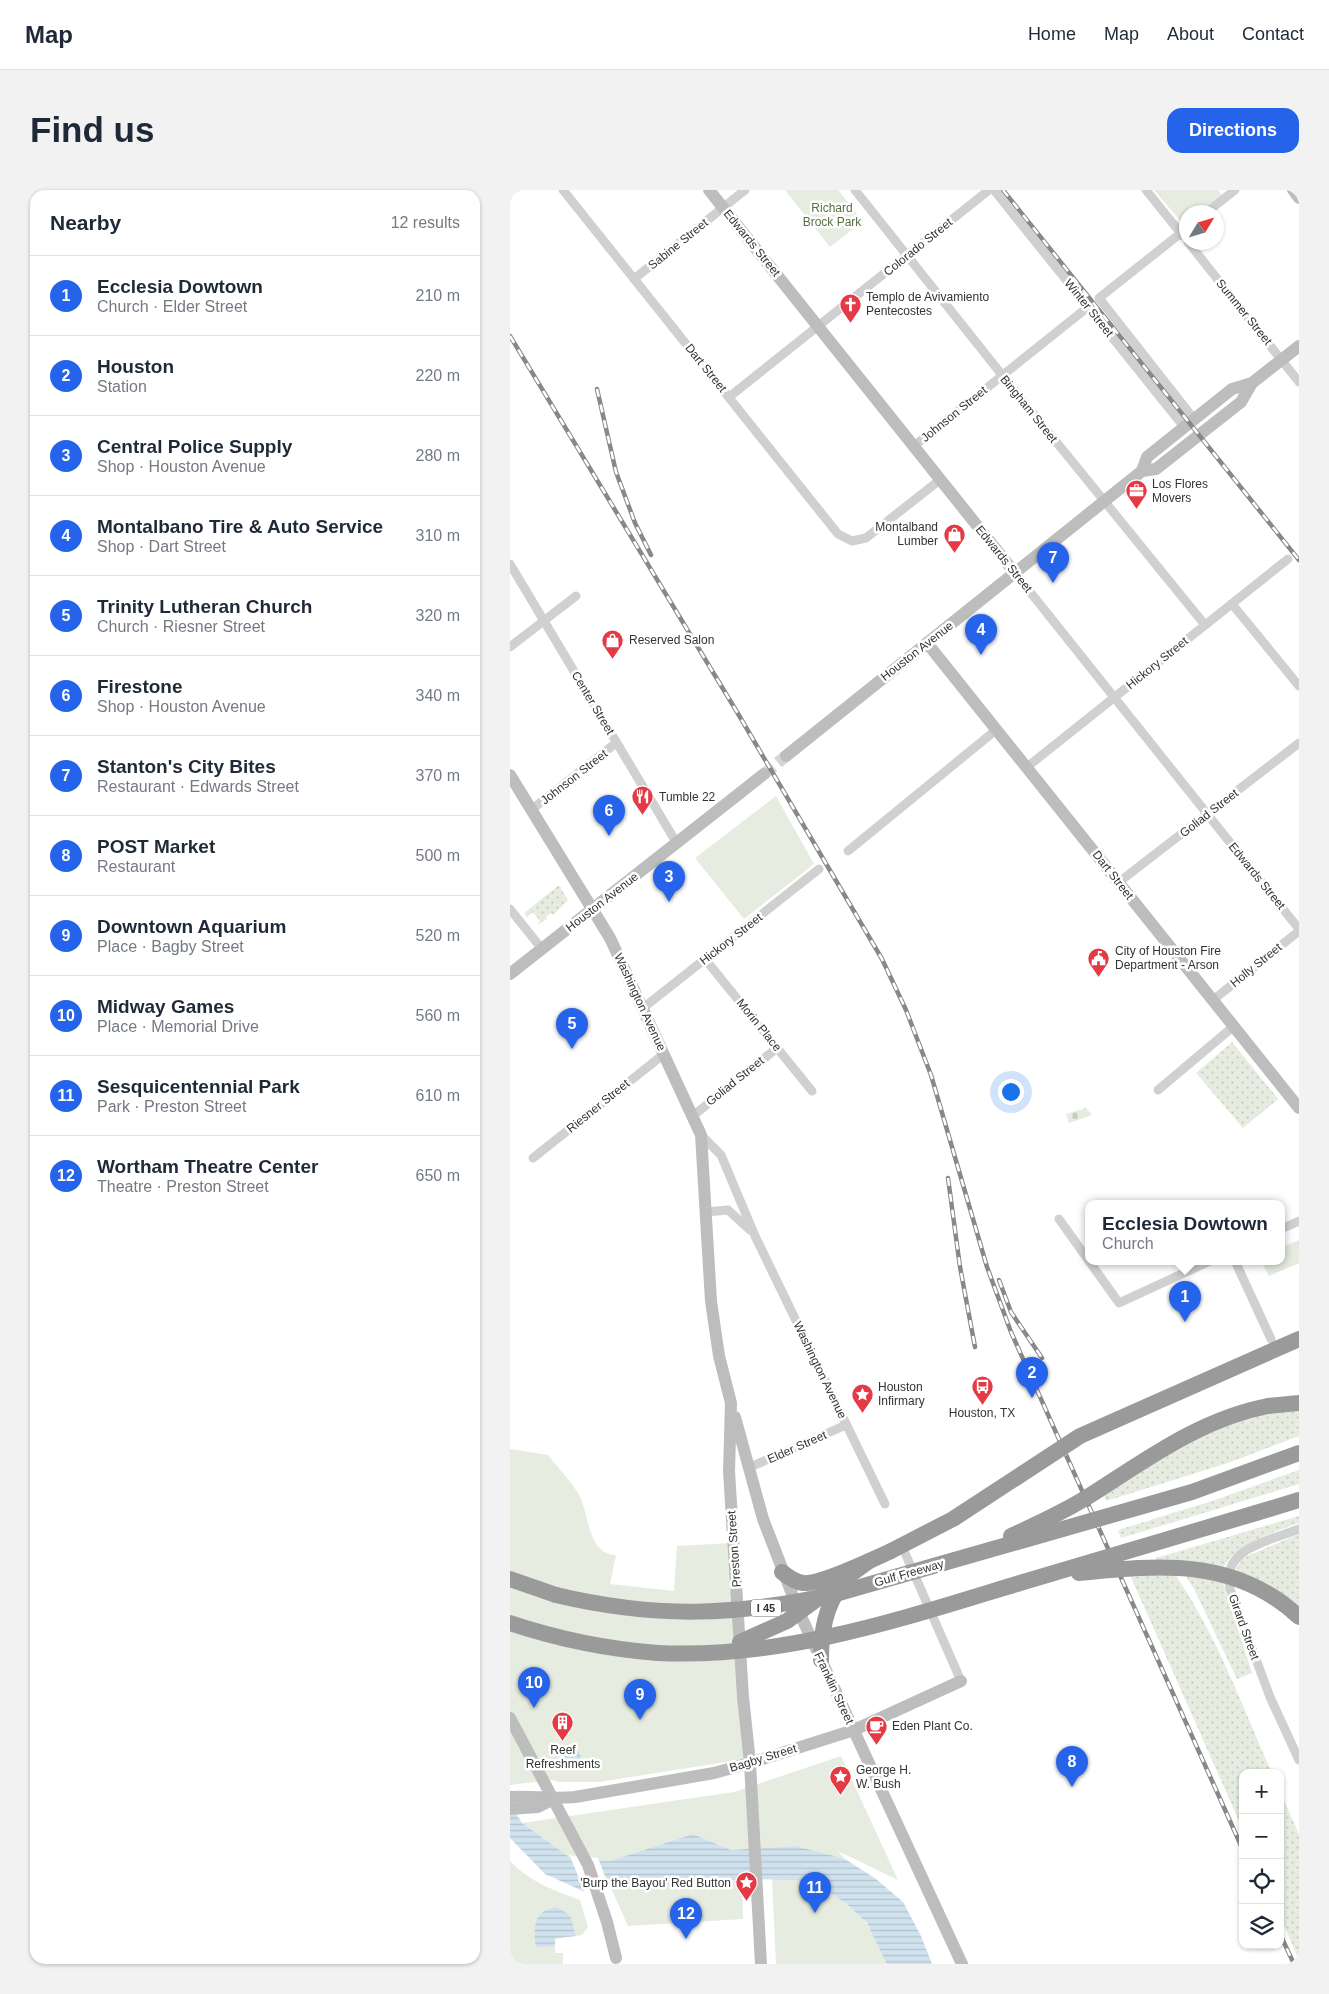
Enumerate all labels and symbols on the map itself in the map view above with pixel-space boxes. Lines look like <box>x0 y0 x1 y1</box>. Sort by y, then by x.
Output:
park label: Richard Brock Park <box>803 201 862 229</box>
north arrow <box>1179 205 1224 250</box>
street label: Edwards Street <box>721 207 784 280</box>
street label: Sabine Street <box>645 215 711 272</box>
street label: Colorado Street <box>881 215 956 279</box>
street label: Winter Street <box>1062 276 1117 340</box>
street label: Summer Street <box>1213 276 1275 348</box>
place label: Templo de Avivamiento Pentecostes <box>866 290 990 318</box>
church icon: Templo de Avivamiento Pentecostes <box>838 292 862 323</box>
street label: Dart Street <box>682 341 730 395</box>
street label: Bingham Street <box>998 372 1061 446</box>
street label: Johnson Street <box>918 383 990 445</box>
place label: Los Flores Movers <box>1152 477 1208 505</box>
office icon: Los Flores Movers <box>1124 479 1148 510</box>
place label: Montalband Lumber <box>875 520 938 548</box>
shop icon: Montalband Lumber <box>942 522 966 553</box>
street label: Edwards Street <box>973 523 1036 596</box>
pin: 7 <box>1037 542 1069 583</box>
pin: 4 <box>965 614 997 655</box>
street label: Houston Avenue <box>878 618 956 684</box>
shop icon: Reserved Salon <box>601 628 625 659</box>
place label: Reserved Salon <box>629 633 714 647</box>
street label: Hickory Street <box>1123 633 1191 692</box>
street label: Center Street <box>569 669 618 738</box>
street label: Johnson Street <box>538 746 611 807</box>
restaurant icon: Tumble 22 <box>631 785 655 816</box>
street label: Goliad Street <box>1177 786 1241 840</box>
place label: Tumble 22 <box>659 790 716 804</box>
pin: 6 <box>593 795 625 836</box>
street label: Edwards Street <box>1226 840 1289 913</box>
street label: Dart Street <box>1090 848 1137 903</box>
pin: 3 <box>653 861 685 902</box>
street label: Houston Avenue <box>563 869 641 935</box>
street label: Hickory Street <box>697 910 766 968</box>
street label: Holly Street <box>1227 940 1285 990</box>
place label: City of Houston Fire Department - Arson <box>1115 944 1221 972</box>
public building icon: City of Houston Fire Department - Arson <box>1087 946 1111 977</box>
street label: Washington Avenue <box>611 951 669 1053</box>
street label: Morin Place <box>734 996 785 1054</box>
pin: 5 <box>556 1008 588 1049</box>
street label: Goliad Street <box>703 1053 767 1108</box>
street label: Riesner Street <box>564 1076 633 1136</box>
your location <box>998 1079 1024 1105</box>
pin: 1 <box>1169 1281 1201 1322</box>
street label: Washington Avenue <box>790 1319 850 1421</box>
pin: 2 <box>1016 1357 1048 1398</box>
bus stop icon: Houston, TX <box>970 1374 994 1405</box>
place label: Houston Infirmary <box>878 1380 925 1408</box>
place icon: Houston Infirmary <box>850 1382 874 1413</box>
place label: Houston, TX <box>949 1406 1015 1420</box>
street label: Elder Street <box>765 1427 829 1466</box>
street label: Preston Street <box>724 1510 744 1588</box>
street label: Gulf Freeway <box>873 1556 945 1590</box>
street label: Girard Street <box>1226 1592 1263 1662</box>
road number: I 45 <box>751 1600 781 1616</box>
street label: Franklin Street <box>811 1650 857 1727</box>
pin: 10 <box>518 1667 550 1708</box>
pin: 9 <box>624 1679 656 1720</box>
building icon: Reef Refreshments <box>551 1711 575 1742</box>
cafe icon: Eden Plant Co. <box>864 1714 888 1745</box>
place label: Eden Plant Co. <box>892 1719 973 1733</box>
street label: Bagby Street <box>728 1741 799 1775</box>
place label: Reef Refreshments <box>526 1743 600 1771</box>
pin: 8 <box>1056 1746 1088 1787</box>
place label: George H. W. Bush <box>856 1763 911 1791</box>
place icon: George H. W. Bush <box>828 1765 852 1796</box>
place icon: 'Burp the Bayou' Red Button <box>735 1871 759 1902</box>
pin: 11 <box>799 1872 831 1913</box>
place label: 'Burp the Bayou' Red Button <box>580 1876 731 1890</box>
pin: 12 <box>670 1898 702 1939</box>

